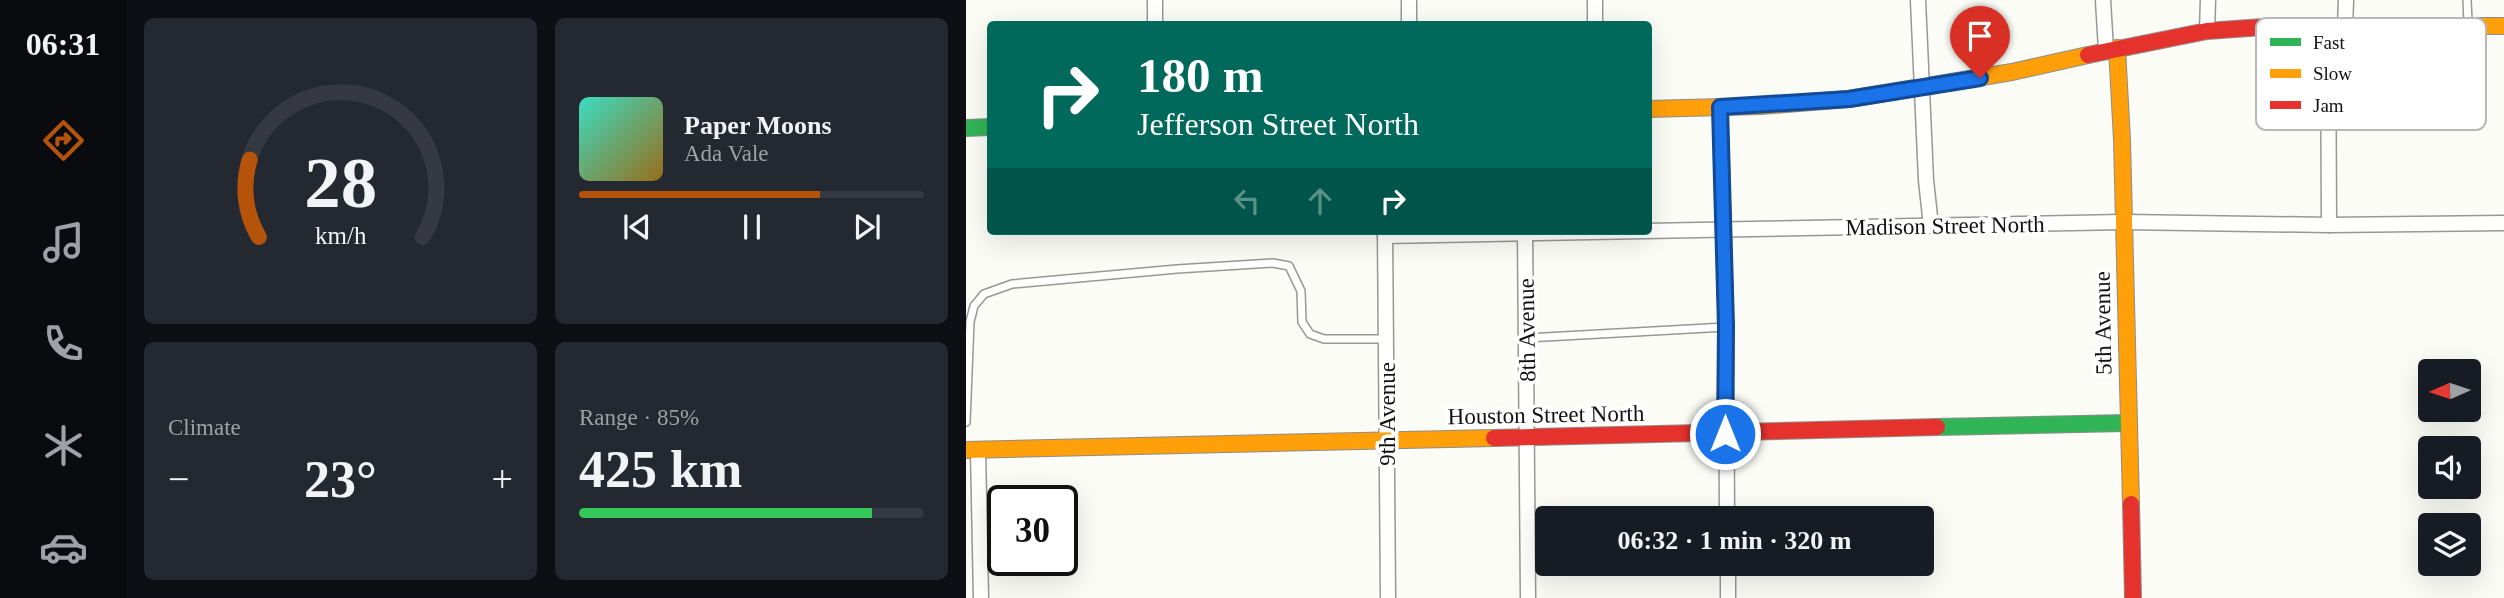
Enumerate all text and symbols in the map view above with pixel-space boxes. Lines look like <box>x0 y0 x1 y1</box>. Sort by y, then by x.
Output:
pin <box>1950 6 2010 78</box>
icon: arrive <box>1961 17 1999 55</box>
legend <box>2256 18 2486 130</box>
text: 06:31 <box>26 26 100 62</box>
text: Fast <box>2313 32 2345 53</box>
text: 180 m <box>1137 48 1264 103</box>
icon: right <box>1022 49 1113 140</box>
text: Slow <box>2313 63 2352 84</box>
text: Jam <box>2313 95 2344 116</box>
text: Jefferson Street North <box>1137 106 1419 142</box>
text: Paper Moons <box>684 111 832 140</box>
icon: directions <box>39 116 88 165</box>
text: Ada Vale <box>684 141 769 166</box>
text: 28 <box>304 143 377 224</box>
icon: left <box>1228 182 1266 220</box>
icon: ahead <box>1301 182 1339 220</box>
icon: right <box>1374 182 1412 220</box>
icon: previous <box>618 208 656 246</box>
icon: pause <box>733 208 771 246</box>
icon: next <box>848 208 886 246</box>
street label: Madison Street North <box>1845 212 2045 240</box>
icon: music <box>39 218 88 267</box>
text: km/h <box>315 222 367 249</box>
street label: 5th Avenue <box>2090 271 2116 375</box>
street label: 8th Avenue <box>1514 278 1540 382</box>
icon: phone <box>39 319 88 368</box>
north arrow <box>2418 359 2482 422</box>
map controls <box>2418 359 2481 576</box>
street label: 9th Avenue <box>1375 362 1400 466</box>
position arrow <box>1688 397 1762 471</box>
street label: Houston Street North <box>1447 401 1645 429</box>
text: Range · 85% <box>579 405 699 430</box>
text: Climate <box>168 415 241 440</box>
icon: climate <box>39 421 88 470</box>
button: sound <box>2418 436 2481 499</box>
text: 425 km <box>579 441 742 498</box>
text: 23° <box>304 451 377 508</box>
text: − <box>168 458 189 500</box>
text: + <box>492 458 513 500</box>
speed limit sign: 30 <box>987 485 1078 576</box>
button: layers <box>2418 513 2481 576</box>
icon: car <box>39 523 88 572</box>
text: 06:32 · 1 min · 320 m <box>1618 526 1852 555</box>

